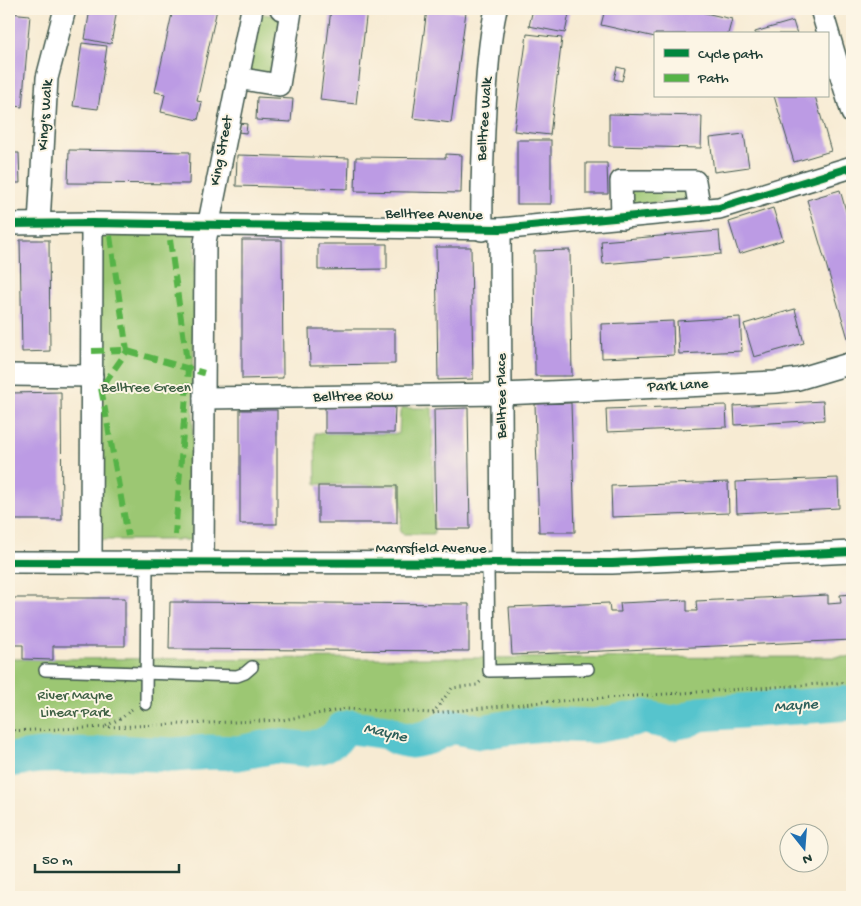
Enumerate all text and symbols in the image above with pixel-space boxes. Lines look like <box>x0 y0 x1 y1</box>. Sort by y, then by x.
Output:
legend <box>654 32 828 98</box>
text: Cycle path <box>698 46 763 64</box>
text: Path <box>697 70 729 88</box>
street label: Belltree Walk <box>473 75 497 162</box>
street label: King's Walk <box>35 78 58 151</box>
street label: King Street <box>206 113 238 187</box>
street label: Belltree Avenue <box>384 205 483 225</box>
street label: Belltree Place <box>493 353 511 440</box>
street label: Park Lane <box>646 375 709 397</box>
park label: Belltree Green <box>100 379 191 397</box>
street label: Belltree Row <box>312 387 393 407</box>
street label: Marrsfield Avenue <box>375 540 487 558</box>
park label: River Mayne Linear Park <box>37 687 113 722</box>
water label: Mayne <box>774 696 819 718</box>
water label: Mayne <box>362 720 409 748</box>
north arrow <box>778 824 828 874</box>
scale bar <box>35 841 179 873</box>
text: N <box>800 849 814 868</box>
text: 50 m <box>42 852 73 870</box>

